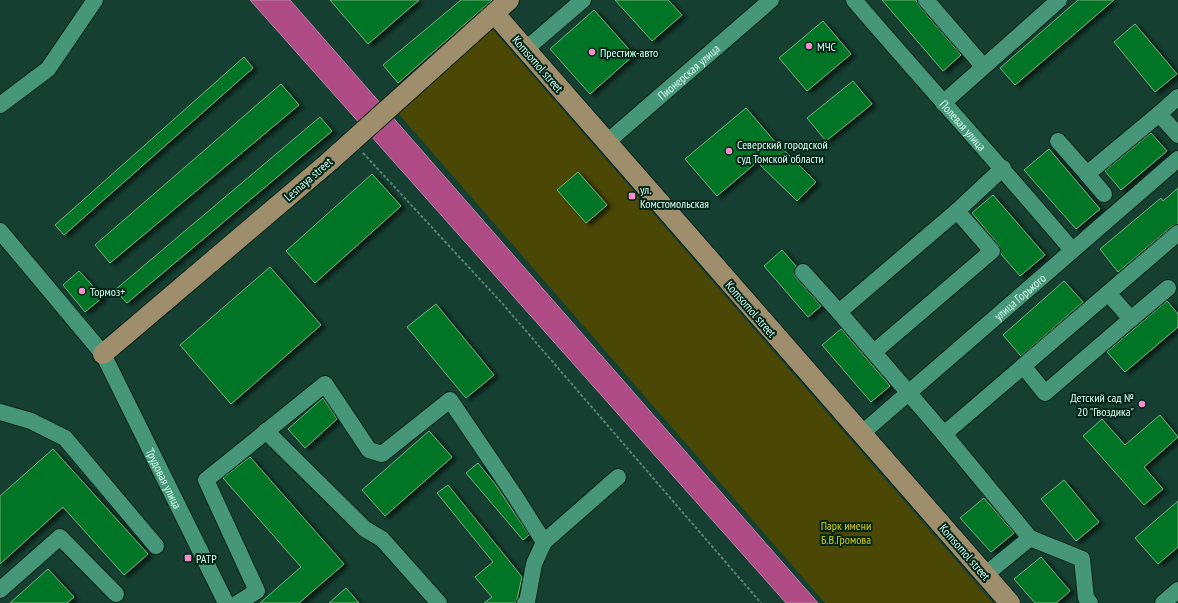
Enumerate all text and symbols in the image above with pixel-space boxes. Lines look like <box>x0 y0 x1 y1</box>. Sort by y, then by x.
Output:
street label: Komsomol street <box>509 33 567 96</box>
place label: МЧС <box>817 39 836 54</box>
street label: Пионерская улица <box>654 40 723 103</box>
marker: МЧС <box>804 41 814 51</box>
place label: Престиж-авто <box>600 45 658 60</box>
marker: Престиж-авто <box>587 47 597 57</box>
street label: Полевая улица <box>937 96 990 154</box>
place label: Северский городской суд Томской области <box>737 137 828 166</box>
marker: Северский городской суд Томской области <box>724 146 734 156</box>
street label: Lesnaya street <box>281 153 336 204</box>
place label: ул. Комстомольская <box>640 182 709 211</box>
marker: ул. Комстомольская <box>627 191 637 201</box>
street label: улица Горького <box>991 270 1049 323</box>
street label: Komsomol street <box>722 278 780 341</box>
place label: Тормоз+ <box>90 284 125 299</box>
marker: Тормоз+ <box>77 286 87 296</box>
place label: Детский сад № 20 "Гвоздика" <box>1070 390 1134 419</box>
marker: Детский сад № 20 "Гвоздика" <box>1137 399 1147 409</box>
street label: Трудовая улица <box>143 445 186 511</box>
park label: Парк имени Б.В.Громова <box>821 518 871 547</box>
street label: Komsomol street <box>936 521 994 584</box>
place label: PATP <box>196 551 217 566</box>
marker: PATP <box>183 553 193 563</box>

